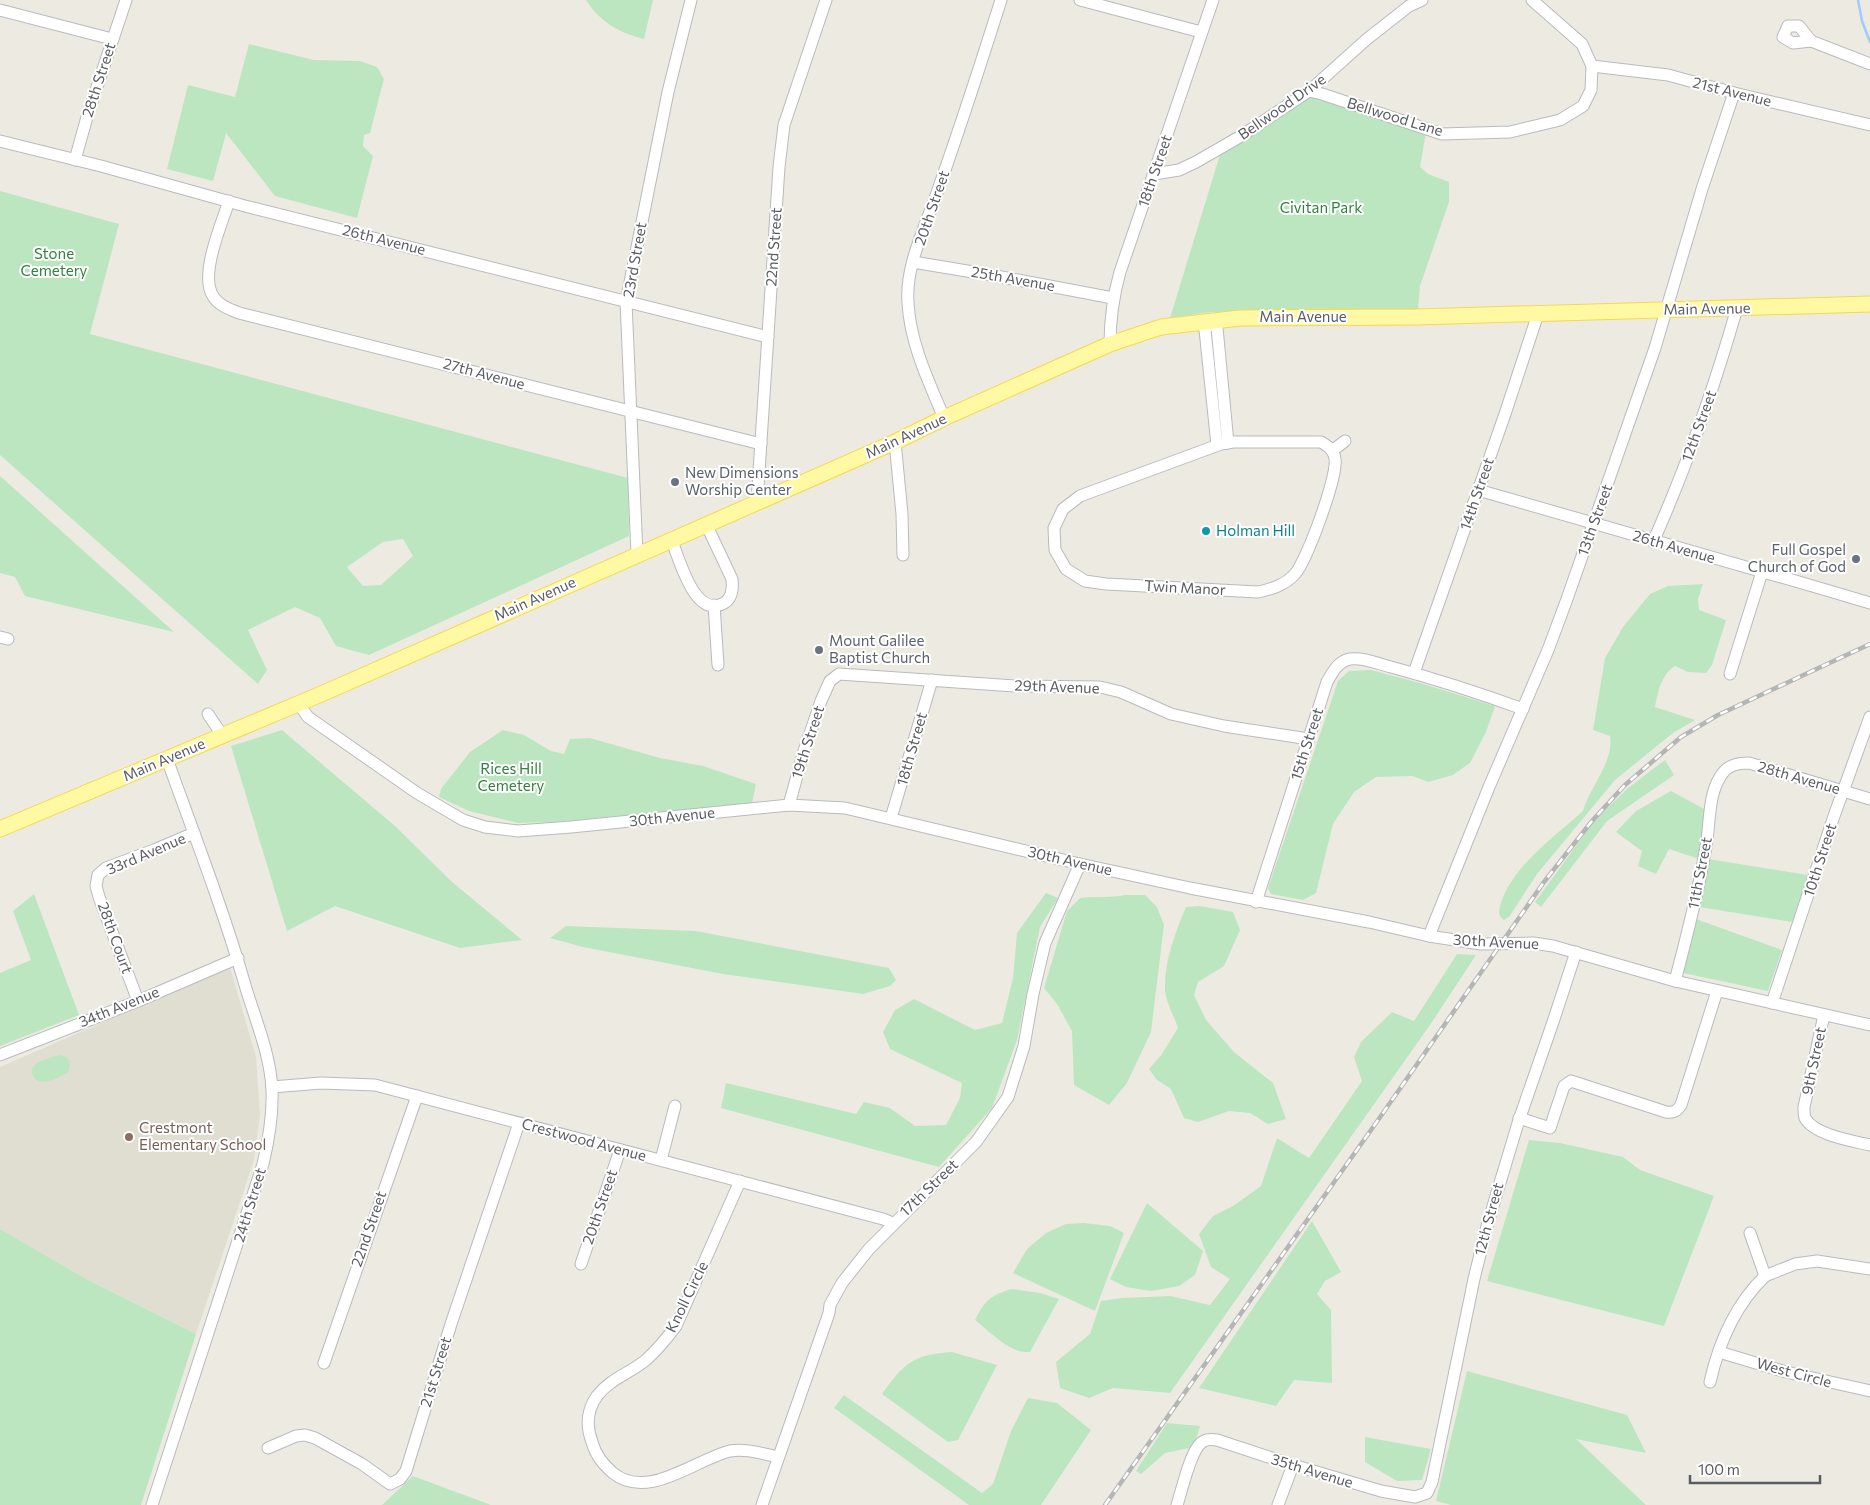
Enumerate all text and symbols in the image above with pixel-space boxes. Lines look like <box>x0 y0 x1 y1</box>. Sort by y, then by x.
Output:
street label: 28th Street <box>78 40 119 119</box>
street label: Bellwood Drive <box>1234 69 1329 143</box>
street label: 21st Avenue <box>1691 73 1774 110</box>
street label: Bellwood Lane <box>1345 93 1446 139</box>
street label: 18th Street <box>1133 132 1175 209</box>
street label: 20th Street <box>910 168 952 248</box>
park label: Civitan Park <box>1280 198 1362 216</box>
street label: 22nd Street <box>761 207 785 287</box>
street label: 26th Avenue <box>341 220 428 258</box>
street label: 23rd Street <box>619 221 650 299</box>
park label: Stone Cemetery <box>21 244 88 279</box>
street label: 25th Avenue <box>970 262 1056 294</box>
street label: Main Avenue <box>1663 298 1751 318</box>
street label: Main Avenue <box>1259 307 1347 325</box>
street label: 27th Avenue <box>441 353 527 393</box>
street label: 12th Street <box>1677 387 1719 464</box>
street label: Main Avenue <box>862 408 949 462</box>
street label: 14th Street <box>1455 455 1497 532</box>
place label: New Dimensions Worship Center <box>685 463 799 498</box>
marker: New Dimensions Worship Center <box>669 476 681 488</box>
street label: 13th Street <box>1573 481 1615 558</box>
place label: Holman Hill <box>1216 521 1295 539</box>
marker: Holman Hill <box>1200 525 1212 537</box>
street label: 26th Avenue <box>1631 526 1718 566</box>
place label: Full Gospel Church of God <box>1748 540 1846 575</box>
marker: Full Gospel Church of God <box>1850 553 1862 565</box>
street label: Main Avenue <box>491 572 578 624</box>
street label: Twin Manor <box>1144 576 1226 598</box>
place label: Mount Galilee Baptist Church <box>829 631 930 666</box>
marker: Mount Galilee Baptist Church <box>813 644 825 656</box>
street label: 29th Avenue <box>1014 676 1100 696</box>
street label: 19th Street <box>787 703 827 780</box>
street label: 15th Street <box>1286 705 1326 782</box>
street label: 18th Street <box>892 710 930 788</box>
street label: Main Avenue <box>120 734 207 784</box>
street label: 28th Avenue <box>1756 757 1843 797</box>
park label: Rices Hill Cemetery <box>478 759 545 794</box>
street label: 30th Avenue <box>628 803 716 829</box>
street label: 10th Street <box>1799 821 1839 899</box>
street label: 33rd Avenue <box>103 828 188 878</box>
street label: 11th Street <box>1683 835 1715 910</box>
street label: 30th Avenue <box>1026 842 1114 878</box>
street label: 28th Court <box>95 899 137 976</box>
street label: 30th Avenue <box>1453 930 1540 952</box>
street label: 34th Avenue <box>76 982 162 1030</box>
street label: 9th Street <box>1797 1025 1829 1096</box>
street label: Crestwood Avenue <box>520 1114 649 1164</box>
place label: Crestmont Elementary School <box>139 1118 266 1153</box>
marker: Crestmont Elementary School <box>123 1131 135 1143</box>
street label: 17th Street <box>895 1155 961 1220</box>
street label: 24th Street <box>229 1165 269 1244</box>
street label: 20th Street <box>578 1167 620 1247</box>
street label: 12th Street <box>1470 1180 1506 1257</box>
street label: 22nd Street <box>347 1188 389 1269</box>
street label: Knoll Circle <box>661 1258 711 1335</box>
street label: 21st Street <box>416 1334 454 1409</box>
street label: West Circle <box>1755 1353 1834 1391</box>
street label: 35th Avenue <box>1269 1449 1356 1491</box>
scale bar <box>1690 1452 1820 1484</box>
text: 100 m <box>1698 1460 1740 1478</box>

